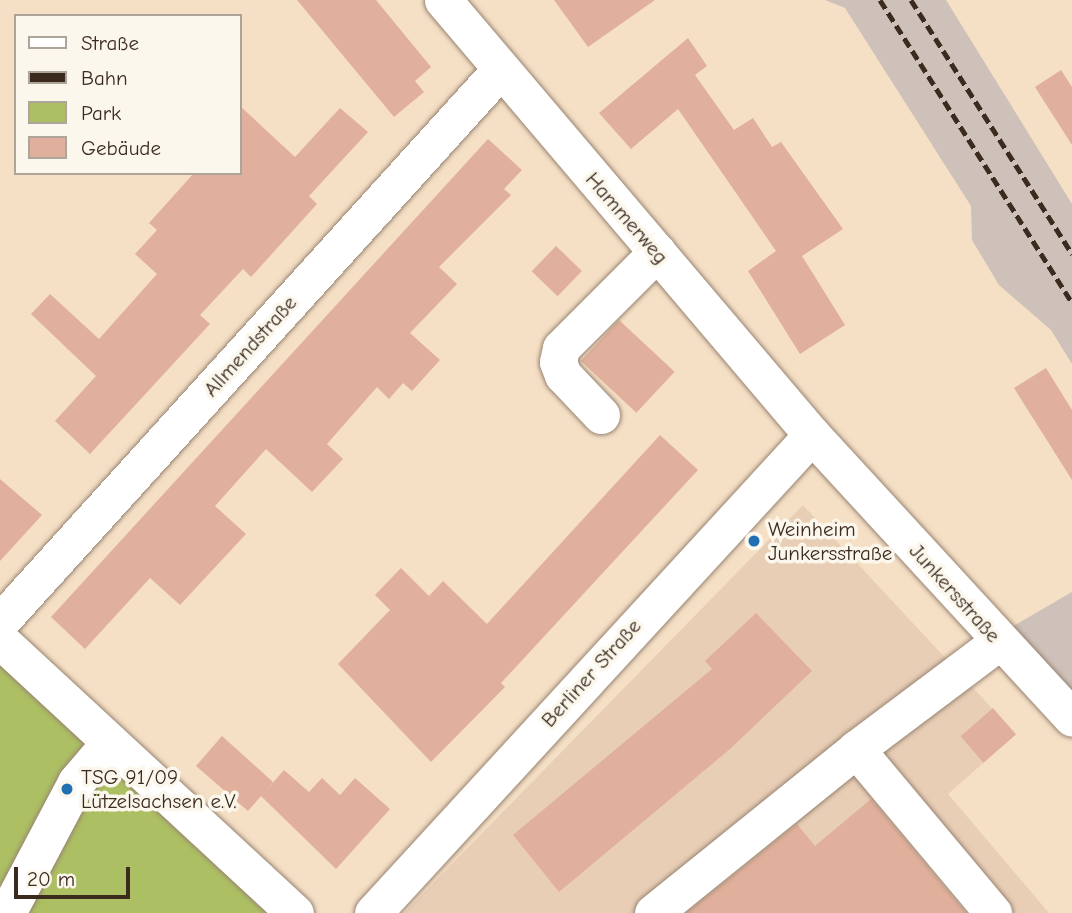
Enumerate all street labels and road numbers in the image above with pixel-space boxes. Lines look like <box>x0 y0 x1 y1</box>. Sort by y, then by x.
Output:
street label: Hammerweg <box>580 167 674 269</box>
street label: Allmendstraße <box>198 290 302 402</box>
street label: Junkersstraße <box>904 538 1006 648</box>
street label: Berliner Straße <box>536 614 646 732</box>

